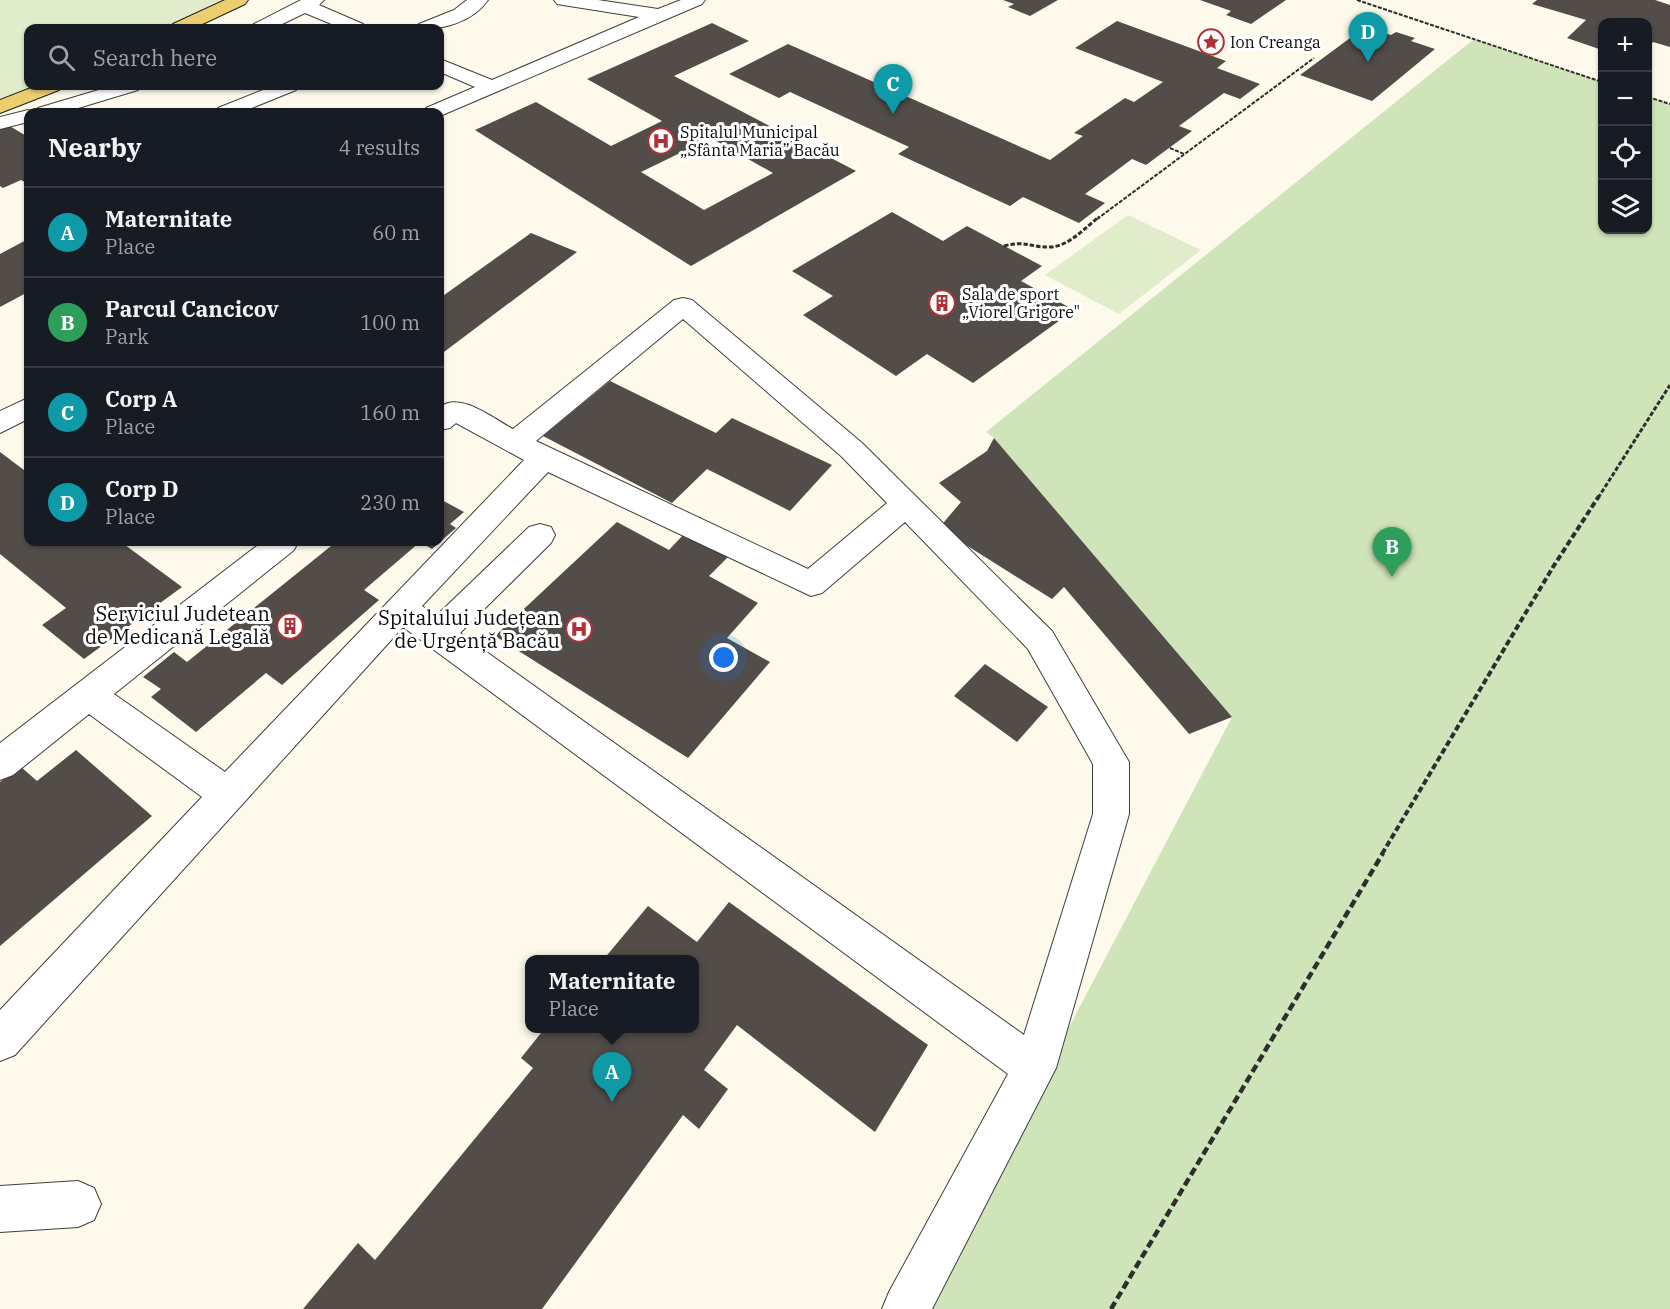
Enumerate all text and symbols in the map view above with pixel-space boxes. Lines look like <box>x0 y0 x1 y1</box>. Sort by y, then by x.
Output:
pin: D <box>1348 13 1388 62</box>
map controls <box>1598 18 1652 234</box>
button: + <box>1598 18 1652 72</box>
search box <box>24 24 444 90</box>
place icon: Ion Creanga <box>1196 27 1226 57</box>
place label: Ion Creanga <box>1230 32 1321 52</box>
icon: search <box>45 41 78 74</box>
text: Search here <box>93 43 217 72</box>
pin: C <box>874 64 912 114</box>
button: − <box>1598 72 1652 126</box>
place label: Spitalul Municipal „Sfânta Maria” Bacău <box>680 122 840 160</box>
hospital icon: Spitalul Municipal „Sfânta Maria” Bacău <box>646 126 676 156</box>
button: locate <box>1598 126 1652 180</box>
text: Nearby <box>48 130 142 164</box>
text: 4 results <box>339 134 420 161</box>
button: layers <box>1598 180 1652 234</box>
text: Maternitate <box>105 204 232 233</box>
text: A <box>61 219 74 246</box>
text: 60 m <box>372 219 420 246</box>
text: Place <box>105 233 155 260</box>
place label: Sala de sport „Viorel Grigore" <box>962 284 1080 322</box>
building icon: Sala de sport „Viorel Grigore" <box>927 288 957 318</box>
text: Parcul Cancicov <box>105 294 279 323</box>
text: B <box>60 309 75 336</box>
text: 100 m <box>360 309 420 336</box>
text: Park <box>105 323 149 350</box>
text: Corp A <box>105 384 177 413</box>
text: C <box>61 399 74 426</box>
text: 160 m <box>360 399 420 426</box>
text: Place <box>105 413 155 440</box>
text: Corp D <box>105 474 179 503</box>
text: D <box>60 489 75 516</box>
text: 230 m <box>360 489 420 516</box>
text: Place <box>105 503 155 530</box>
pin: B <box>1372 528 1412 577</box>
place label: Serviciul Judetean de Medicană Legală <box>85 600 270 650</box>
place label: Spitalului Județean de Urgență Bacău <box>378 604 560 654</box>
building icon: Serviciul Judetean de Medicană Legală <box>275 611 305 641</box>
hospital icon: Spitalului Județean de Urgență Bacău <box>564 614 594 644</box>
your location <box>709 643 738 672</box>
popup <box>525 955 699 1033</box>
text: Maternitate <box>548 966 676 995</box>
text: Place <box>548 995 599 1022</box>
pin: A <box>592 1052 632 1102</box>

